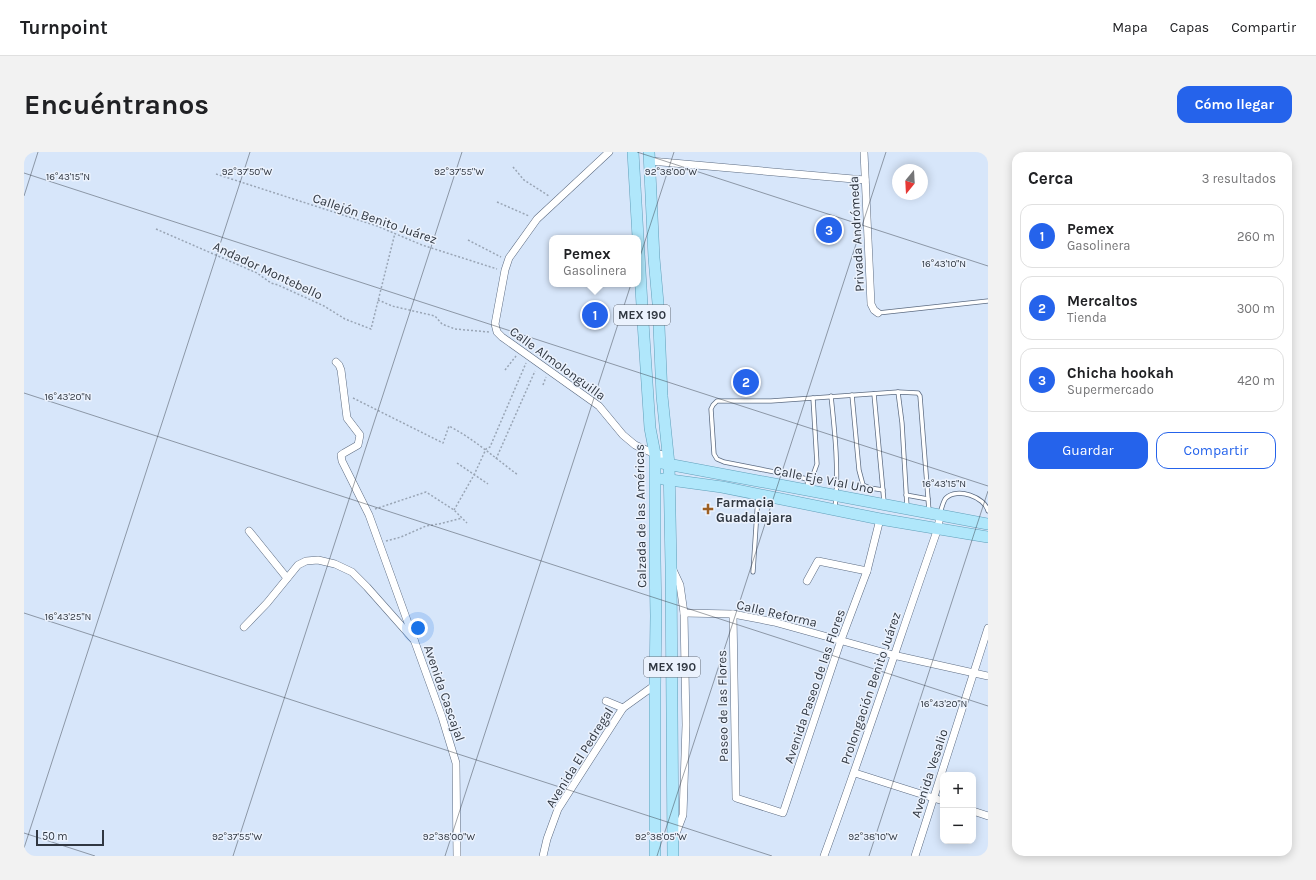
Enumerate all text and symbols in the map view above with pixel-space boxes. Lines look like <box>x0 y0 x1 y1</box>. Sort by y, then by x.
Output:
text: Turnpoint <box>20 17 108 39</box>
text: Mapa <box>1112 19 1148 36</box>
text: Capas <box>1170 19 1209 36</box>
text: Compartir <box>1231 19 1296 36</box>
button: Cómo llegar <box>1177 86 1292 123</box>
text: Encuéntranos <box>24 88 209 121</box>
north arrow <box>892 164 928 200</box>
text: 92°37'50"W <box>222 166 272 178</box>
text: 92°37'55"W <box>434 166 484 178</box>
text: 92°38'00"W <box>645 166 697 178</box>
text: Cerca <box>1028 168 1073 188</box>
text: 16°43'15"N <box>46 171 90 183</box>
text: 3 resultados <box>1202 171 1276 186</box>
street label: Privada Andrómeda <box>846 176 867 292</box>
street label: Callejón Benito Juárez <box>311 190 439 247</box>
pin: 3 <box>816 215 842 245</box>
text: Pemex <box>1067 220 1114 238</box>
text: 1 <box>1040 229 1044 244</box>
text: 260 m <box>1237 229 1275 244</box>
popup <box>549 235 641 287</box>
street label: Andador Montebello <box>211 238 325 302</box>
text: Gasolinera <box>1067 238 1130 253</box>
text: Pemex <box>563 245 610 263</box>
text: 16°43'10"N <box>922 258 966 270</box>
text: Gasolinera <box>563 263 627 278</box>
text: Mercaltos <box>1067 292 1138 310</box>
pin: 1 <box>582 300 608 330</box>
text: 2 <box>1038 301 1046 316</box>
text: 300 m <box>1237 301 1275 316</box>
road number: MEX 190 <box>614 305 670 325</box>
text: Tienda <box>1067 310 1107 325</box>
street label: Calle Almolonguilla <box>507 324 608 403</box>
text: Chicha hookah <box>1067 364 1174 382</box>
pin: 2 <box>733 367 759 397</box>
text: 3 <box>1038 373 1046 388</box>
text: 420 m <box>1237 373 1275 388</box>
text: Supermercado <box>1067 382 1154 397</box>
text: 16°43'20"N <box>45 391 91 403</box>
button: Guardar <box>1028 432 1148 469</box>
button: Compartir <box>1156 432 1276 469</box>
street label: Calzada de las Américas <box>632 444 649 588</box>
street label: Calle Eje Vial Uno <box>772 462 875 497</box>
text: 16°43'15"N <box>922 478 966 490</box>
place label: Farmacia Guadalajara <box>716 495 792 525</box>
marker: Farmacia Guadalajara <box>703 504 713 514</box>
street label: Calle Reforma <box>735 597 819 630</box>
street label: Avenida Paseo de las Flores <box>781 607 848 765</box>
street label: Prolongación Benito Juárez <box>837 610 904 766</box>
text: 16°43'25"N <box>45 611 91 623</box>
your location <box>408 618 428 638</box>
street label: Avenida Cascajal <box>421 643 468 743</box>
street label: Paseo de las Flores <box>714 650 731 762</box>
road number: MEX 190 <box>644 657 700 677</box>
text: 16°43'20"N <box>921 698 967 710</box>
street label: Avenida El Pedregal <box>543 704 616 810</box>
street label: Avenida Vesalio <box>908 727 951 819</box>
map controls <box>940 772 976 844</box>
button: + <box>940 772 976 808</box>
button: − <box>940 808 976 844</box>
scale bar <box>36 828 104 847</box>
text: 50 m <box>42 830 68 843</box>
text: 92°37'55"W <box>212 831 262 843</box>
text: 92°38'00"W <box>423 831 475 843</box>
text: 92°38'05"W <box>635 831 687 843</box>
text: 92°38'10"W <box>848 831 898 843</box>

